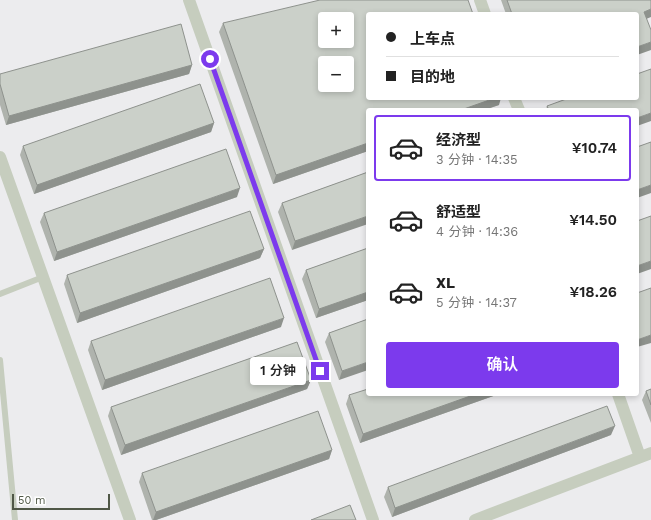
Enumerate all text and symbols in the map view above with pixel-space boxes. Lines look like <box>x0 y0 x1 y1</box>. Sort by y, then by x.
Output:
map controls <box>318 12 354 92</box>
button: + <box>318 12 354 48</box>
text: 上车点 <box>410 30 455 48</box>
route start <box>201 50 219 68</box>
button: − <box>318 56 354 92</box>
text: 目的地 <box>410 68 455 86</box>
icon: car <box>388 130 424 166</box>
text: 经济型 <box>436 131 481 149</box>
text: ¥10.74 <box>572 139 617 157</box>
text: 3 分钟 · 14:35 <box>436 152 518 167</box>
icon: car <box>388 202 424 238</box>
text: 舒适型 <box>436 203 481 221</box>
text: ¥14.50 <box>569 211 617 229</box>
text: 4 分钟 · 14:36 <box>436 224 518 239</box>
icon: car <box>388 274 424 310</box>
text: XL <box>436 274 455 292</box>
text: ¥18.26 <box>569 283 617 301</box>
text: 5 分钟 · 14:37 <box>436 295 517 310</box>
button: 确认 <box>386 342 619 388</box>
callout: 1 分钟 <box>250 357 306 385</box>
route end <box>311 362 329 380</box>
text: 1 分钟 <box>260 363 296 378</box>
scale bar <box>12 492 110 511</box>
text: 50 m <box>18 494 45 507</box>

